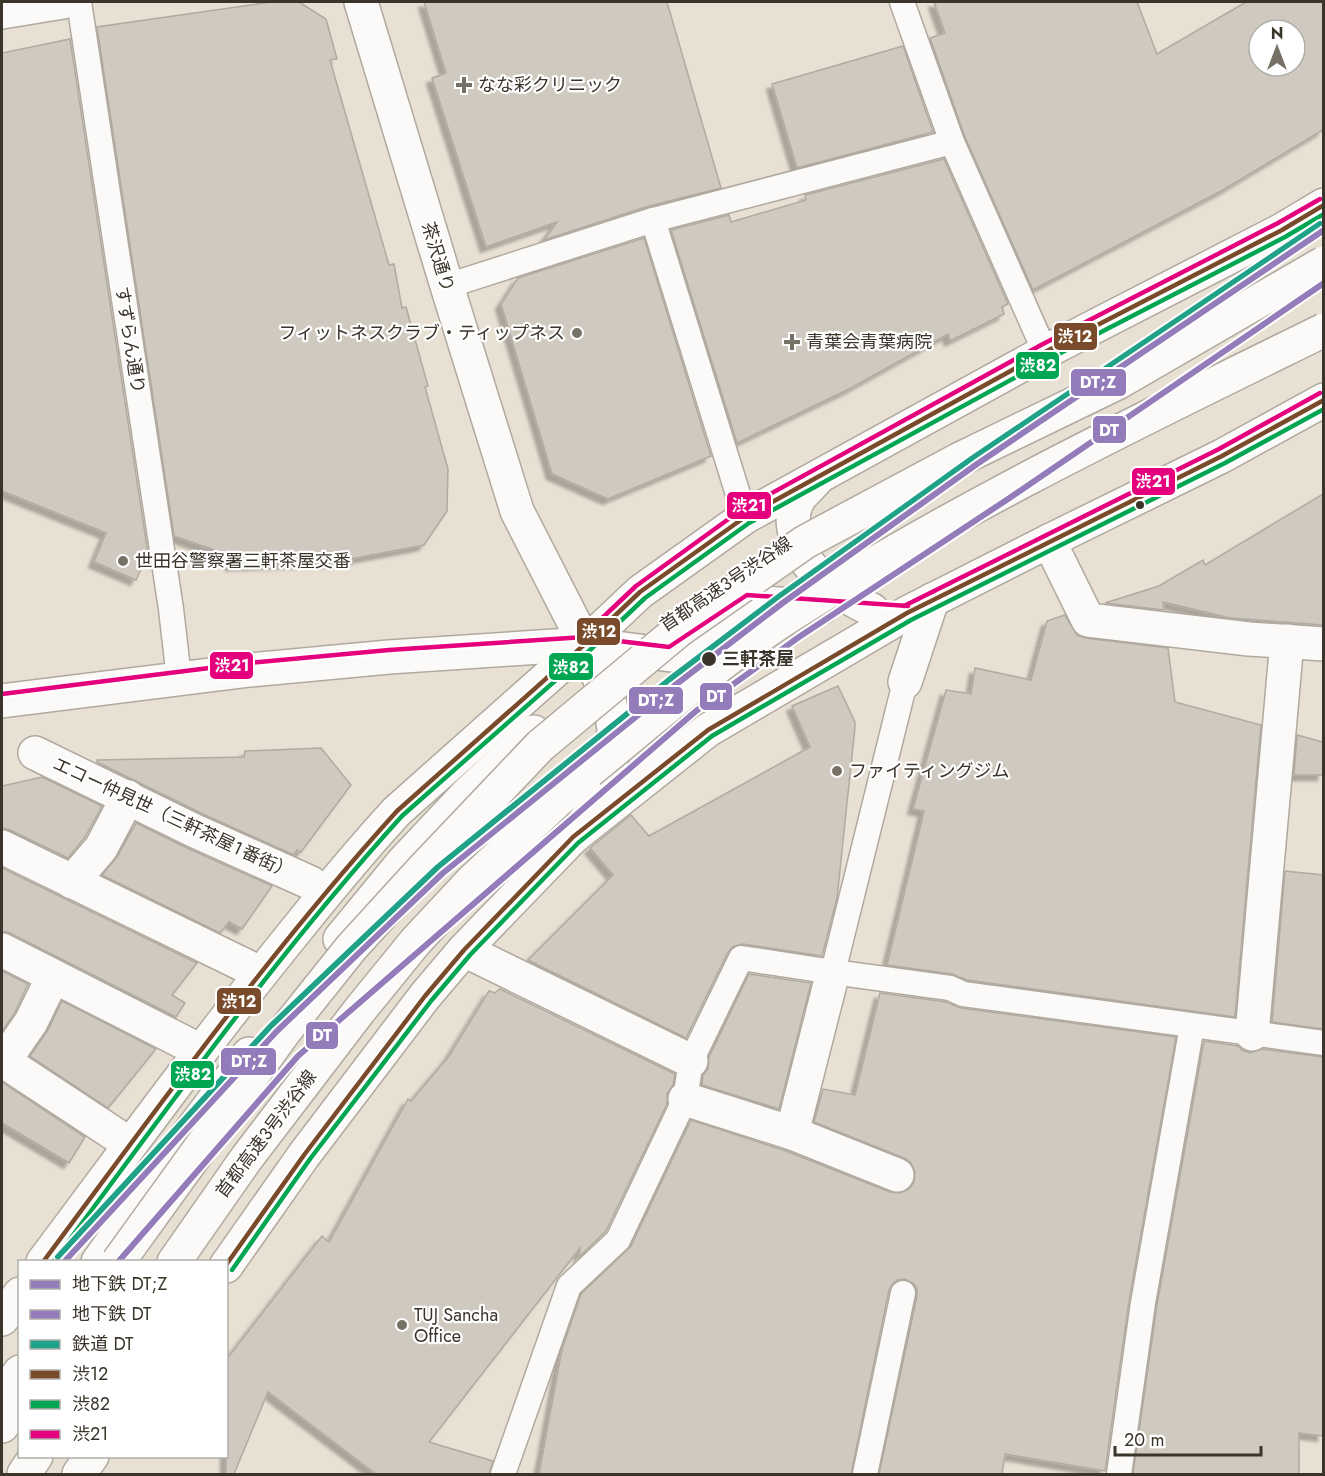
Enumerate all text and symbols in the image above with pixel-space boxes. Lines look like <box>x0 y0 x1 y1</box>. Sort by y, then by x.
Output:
north arrow <box>1247 18 1307 78</box>
text: N <box>1271 22 1283 45</box>
place label: なな彩クリニック <box>478 72 622 98</box>
marker: なな彩クリニック <box>455 76 473 94</box>
street label: 茶沢通り <box>415 219 461 295</box>
street label: すずらん通り <box>109 285 151 395</box>
place label: フィットネスクラブ・ティップネス <box>278 320 565 346</box>
line badge: 渋12 <box>1053 322 1098 351</box>
text: 渋12 <box>1058 325 1092 348</box>
marker: フィットネスクラブ・ティップネス <box>570 326 584 340</box>
place label: 青葉会青葉病院 <box>806 329 932 355</box>
marker: 青葉会青葉病院 <box>783 333 801 351</box>
line badge: 渋82 <box>1015 351 1060 380</box>
text: 渋82 <box>1020 354 1056 377</box>
line badge: DT;Z <box>1070 368 1127 397</box>
text: DT;Z <box>1080 371 1116 394</box>
line badge: DT <box>1092 415 1127 444</box>
text: DT <box>1099 419 1119 442</box>
line badge: 渋21 <box>1131 467 1176 496</box>
text: 渋21 <box>1136 470 1170 493</box>
line badge: 渋21 <box>726 491 772 520</box>
text: 渋21 <box>732 494 766 517</box>
unlabelled marker <box>1134 499 1146 511</box>
street label: 首都高速3号渋谷線 <box>655 530 797 638</box>
place label: 世田谷警察署三軒茶屋交番 <box>135 548 351 574</box>
marker: 世田谷警察署三軒茶屋交番 <box>116 554 130 568</box>
line badge: 渋12 <box>576 617 621 646</box>
text: 渋12 <box>582 620 616 643</box>
place label: 三軒茶屋 <box>722 646 794 672</box>
marker: 三軒茶屋 <box>700 650 718 668</box>
line badge: 渋21 <box>209 651 254 680</box>
line badge: 渋82 <box>548 652 594 681</box>
text: 渋21 <box>215 654 249 677</box>
text: 渋82 <box>553 656 589 679</box>
line badge: DT <box>699 682 733 711</box>
text: DT <box>706 685 726 708</box>
line badge: DT;Z <box>628 686 684 715</box>
text: DT;Z <box>638 689 674 712</box>
street label: エコー仲見世（三軒茶屋１番街） <box>49 751 297 885</box>
place label: ファイティングジム <box>849 758 1010 784</box>
marker: ファイティングジム <box>830 764 844 778</box>
line badge: 渋12 <box>216 987 262 1015</box>
text: 渋12 <box>222 990 256 1013</box>
line badge: DT <box>305 1021 339 1050</box>
text: DT <box>312 1024 332 1047</box>
line badge: DT;Z <box>220 1047 277 1076</box>
text: DT;Z <box>231 1050 267 1073</box>
line badge: 渋82 <box>170 1060 215 1089</box>
text: 渋82 <box>175 1063 211 1086</box>
street label: 首都高速3号渋谷線 <box>209 1065 323 1203</box>
legend <box>18 1260 228 1458</box>
text: 地下鉄 DT;Z <box>72 1271 167 1297</box>
text: 地下鉄 DT <box>72 1301 152 1327</box>
place label: TUJ Sancha Office <box>414 1302 498 1349</box>
marker: TUJ Sancha Office <box>395 1318 409 1332</box>
text: 鉄道 DT <box>72 1331 134 1357</box>
text: 渋12 <box>72 1361 108 1387</box>
text: 渋82 <box>72 1391 110 1417</box>
scale bar <box>1115 1419 1260 1457</box>
text: 渋21 <box>72 1421 108 1447</box>
text: 20 m <box>1124 1427 1164 1453</box>

